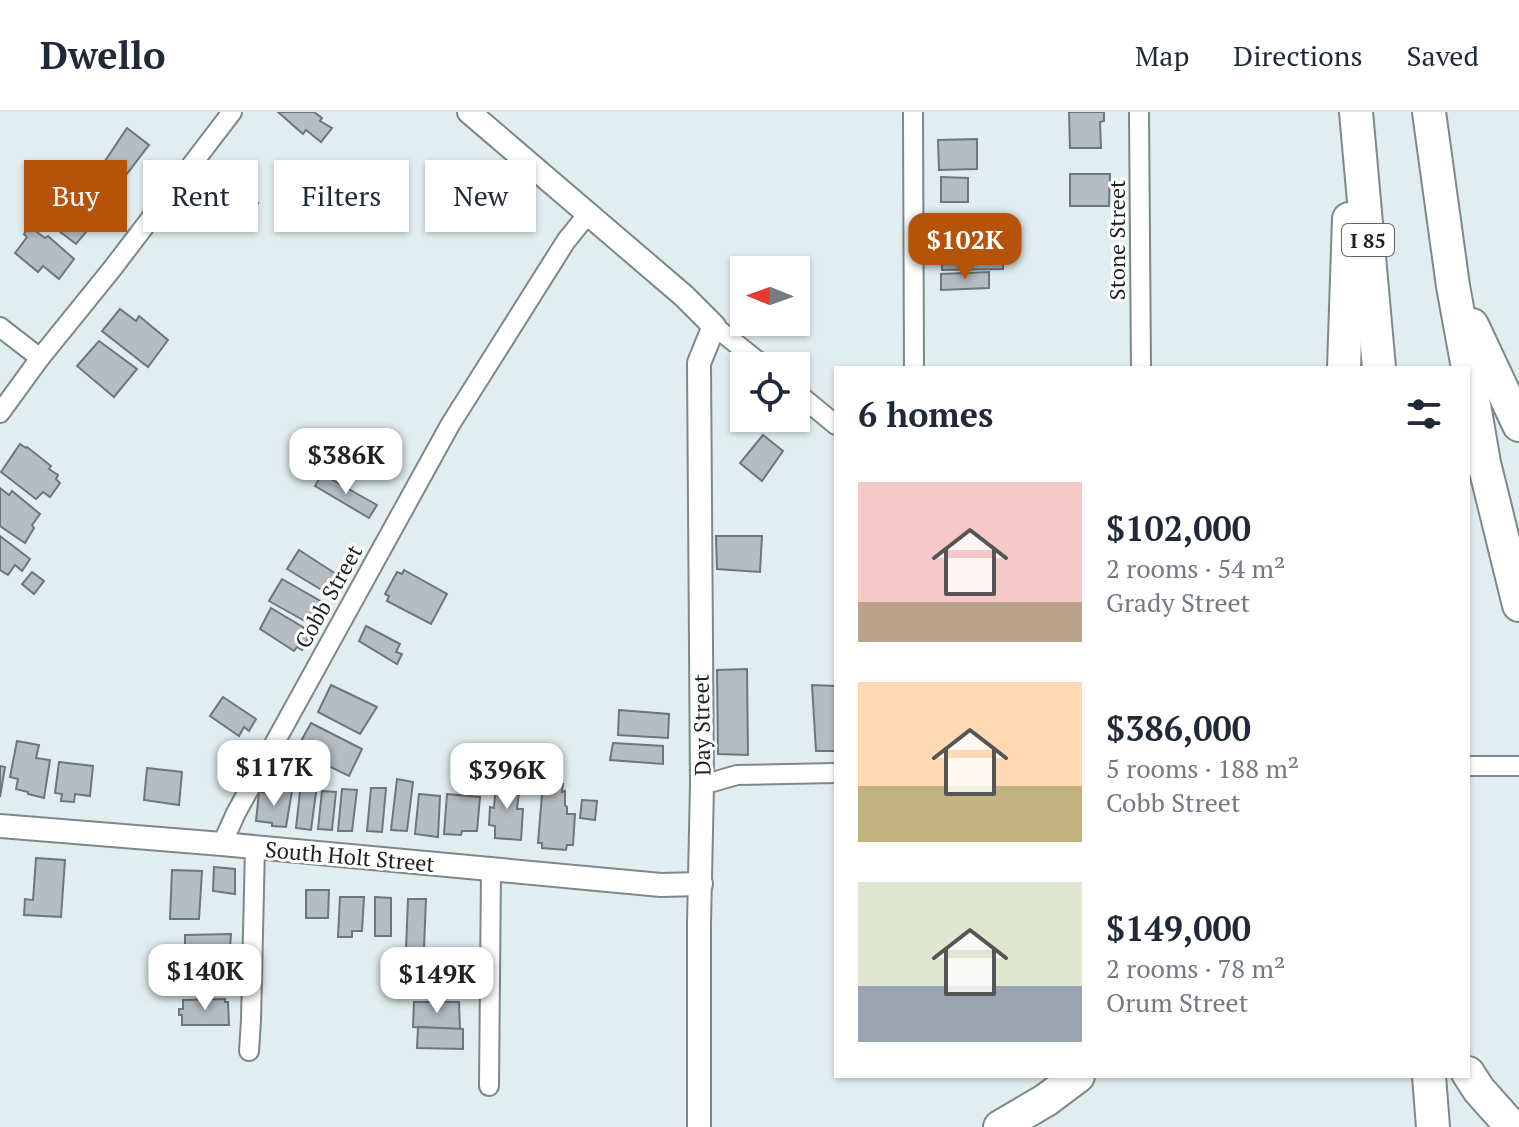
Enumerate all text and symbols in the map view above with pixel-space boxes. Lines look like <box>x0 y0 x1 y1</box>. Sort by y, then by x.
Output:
text: Dwello <box>40 30 166 80</box>
text: Map <box>1135 37 1189 74</box>
text: Directions <box>1233 37 1363 74</box>
text: Saved <box>1407 37 1479 74</box>
chip: Buy <box>24 160 127 232</box>
chip: Rent <box>143 160 258 232</box>
chip: Filters <box>274 160 409 232</box>
chip: New <box>425 160 536 232</box>
street label: Stone Street <box>1102 180 1131 300</box>
pin: $102K <box>909 213 1021 281</box>
text: $102K <box>926 222 1004 256</box>
road number: I 85 <box>1342 224 1394 256</box>
north arrow <box>730 256 810 336</box>
map controls <box>730 256 810 432</box>
button: locate <box>730 352 810 432</box>
text: 6 homes <box>858 392 993 437</box>
icon: filters <box>1402 392 1446 436</box>
pin: $386K <box>290 428 402 496</box>
text: $386K <box>307 437 385 471</box>
text: $102,000 <box>1106 506 1251 551</box>
icon: home <box>922 514 1018 610</box>
street label: Cobb Street <box>288 539 368 653</box>
text: 2 rooms · 54 m² <box>1106 551 1285 585</box>
text: Grady Street <box>1106 585 1250 619</box>
street label: Day Street <box>686 674 716 776</box>
text: $386,000 <box>1106 706 1251 751</box>
icon: home <box>922 714 1018 810</box>
pin: $117K <box>218 740 330 808</box>
pin: $396K <box>451 743 563 811</box>
text: $117K <box>235 749 313 783</box>
text: 5 rooms · 188 m² <box>1106 751 1299 785</box>
text: $396K <box>468 752 546 786</box>
text: Cobb Street <box>1106 785 1241 819</box>
street label: South Holt Street <box>264 834 436 878</box>
text: $149,000 <box>1106 906 1251 951</box>
icon: home <box>922 914 1018 1010</box>
pin: $140K <box>149 944 261 1012</box>
pin: $149K <box>381 947 493 1015</box>
text: 2 rooms · 78 m² <box>1106 951 1285 985</box>
text: $140K <box>166 953 244 987</box>
text: $149K <box>398 956 476 990</box>
text: Orum Street <box>1106 985 1248 1019</box>

